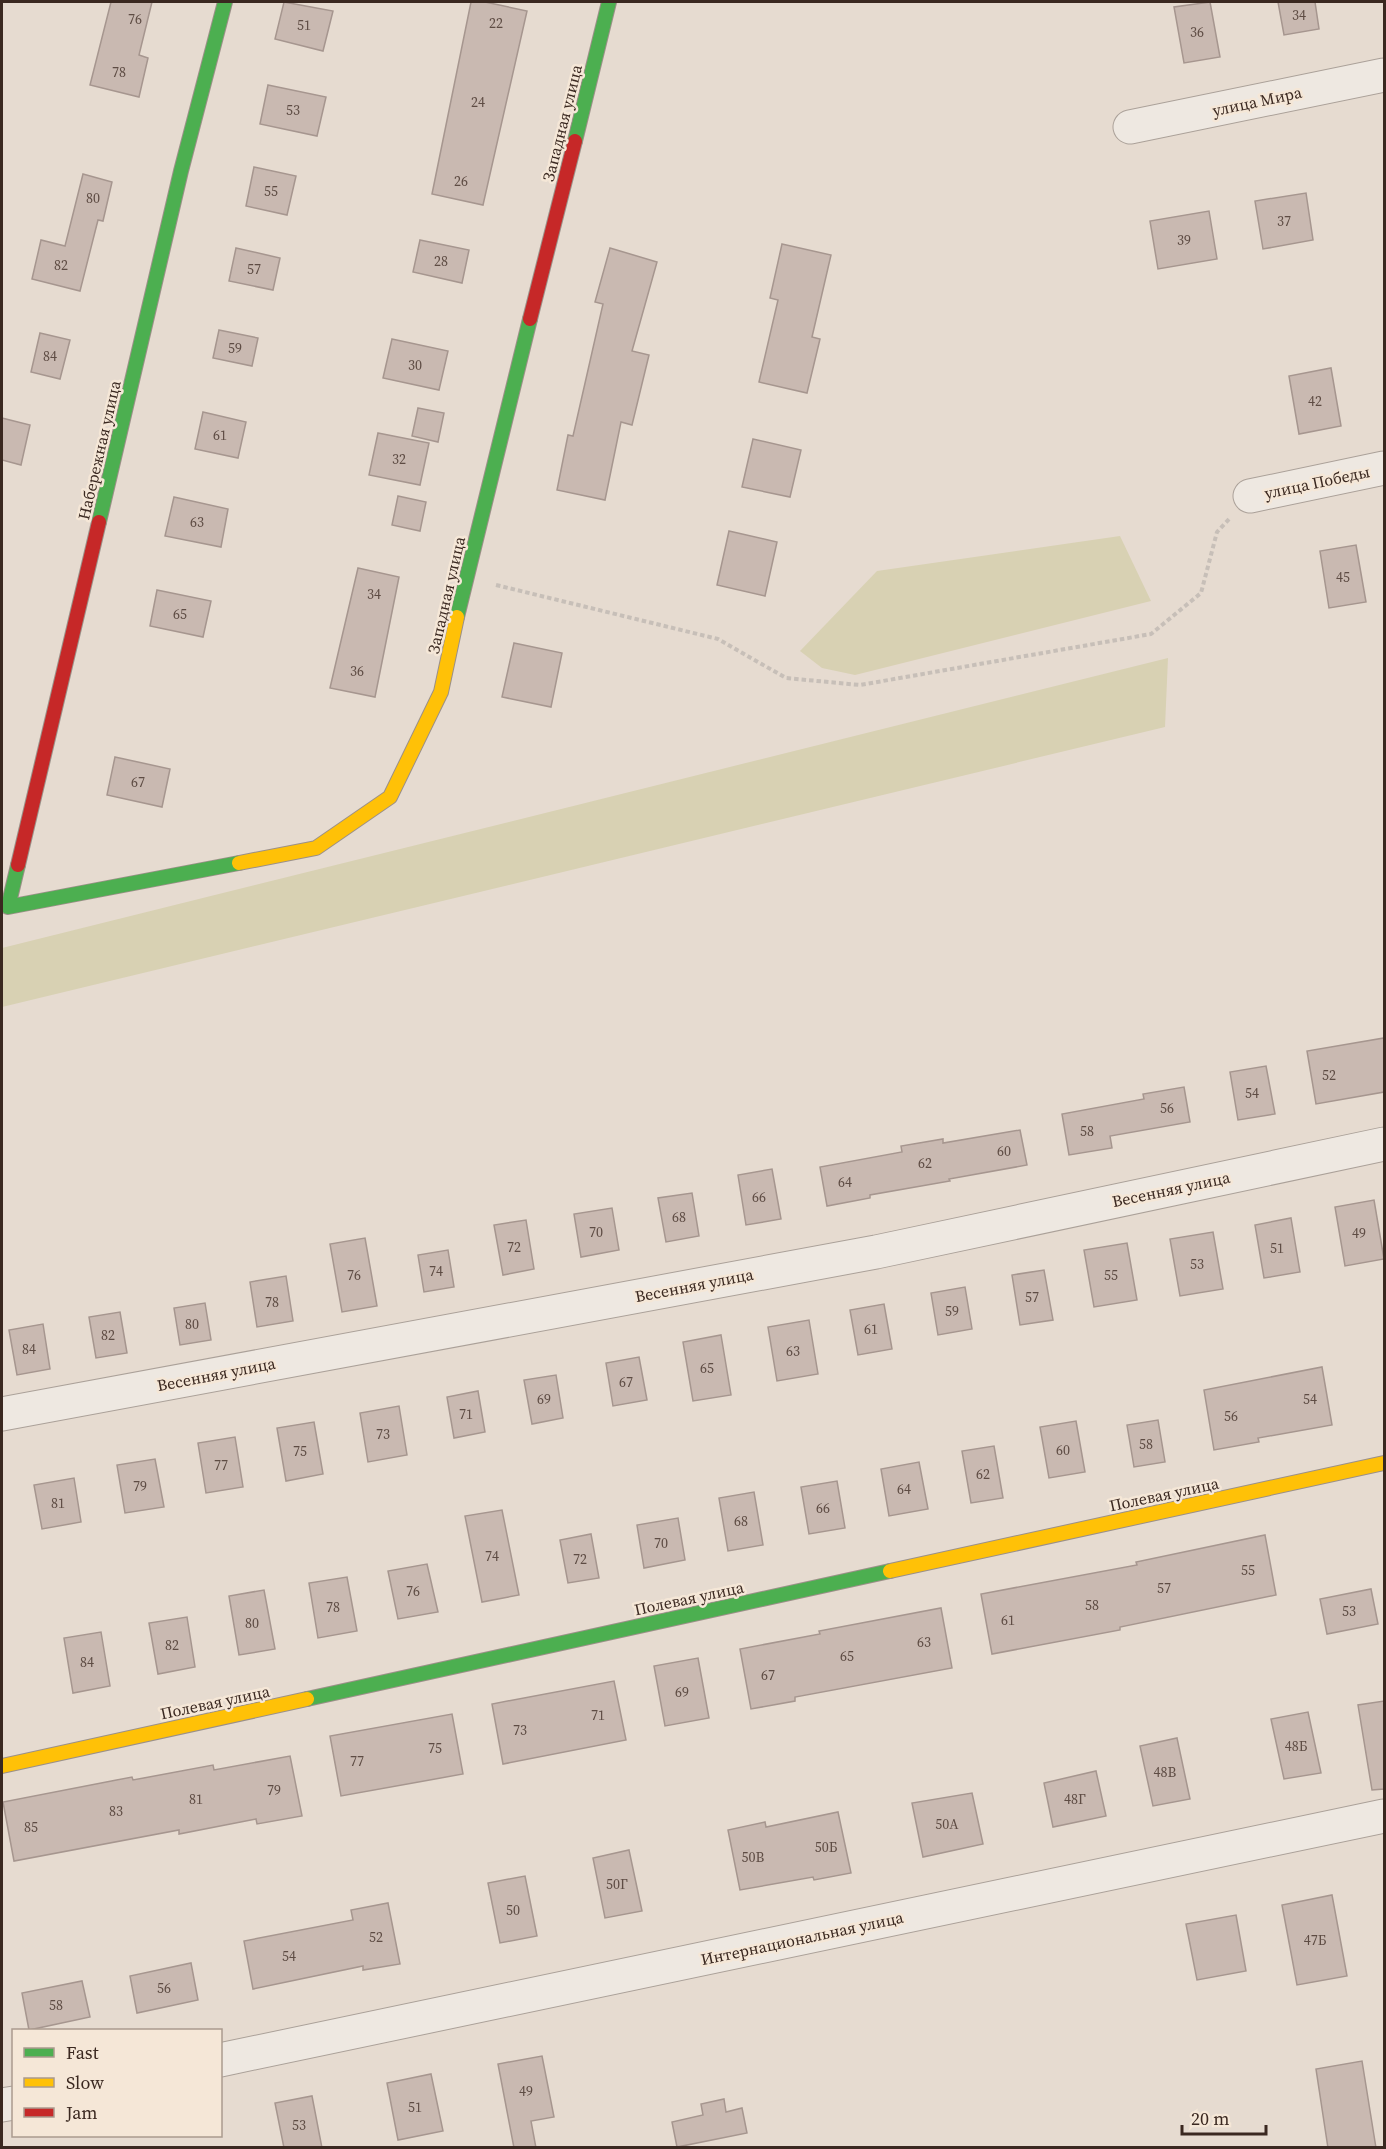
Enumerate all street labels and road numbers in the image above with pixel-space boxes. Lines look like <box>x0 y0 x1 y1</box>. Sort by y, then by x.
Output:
street label: Западная улица <box>537 61 587 184</box>
street label: улица Мира <box>1210 81 1305 121</box>
street label: Набережная улица <box>72 377 126 522</box>
street label: улица Победы <box>1262 460 1372 504</box>
street label: Западная улица <box>422 533 470 656</box>
street label: Весенняя улица <box>1110 1166 1233 1212</box>
street label: Весенняя улица <box>633 1263 756 1307</box>
street label: Весенняя улица <box>155 1352 278 1396</box>
street label: Полевая улица <box>1107 1471 1222 1516</box>
street label: Полевая улица <box>632 1575 747 1620</box>
street label: Полевая улица <box>158 1679 273 1724</box>
street label: Интернациональная улица <box>699 1906 906 1970</box>

